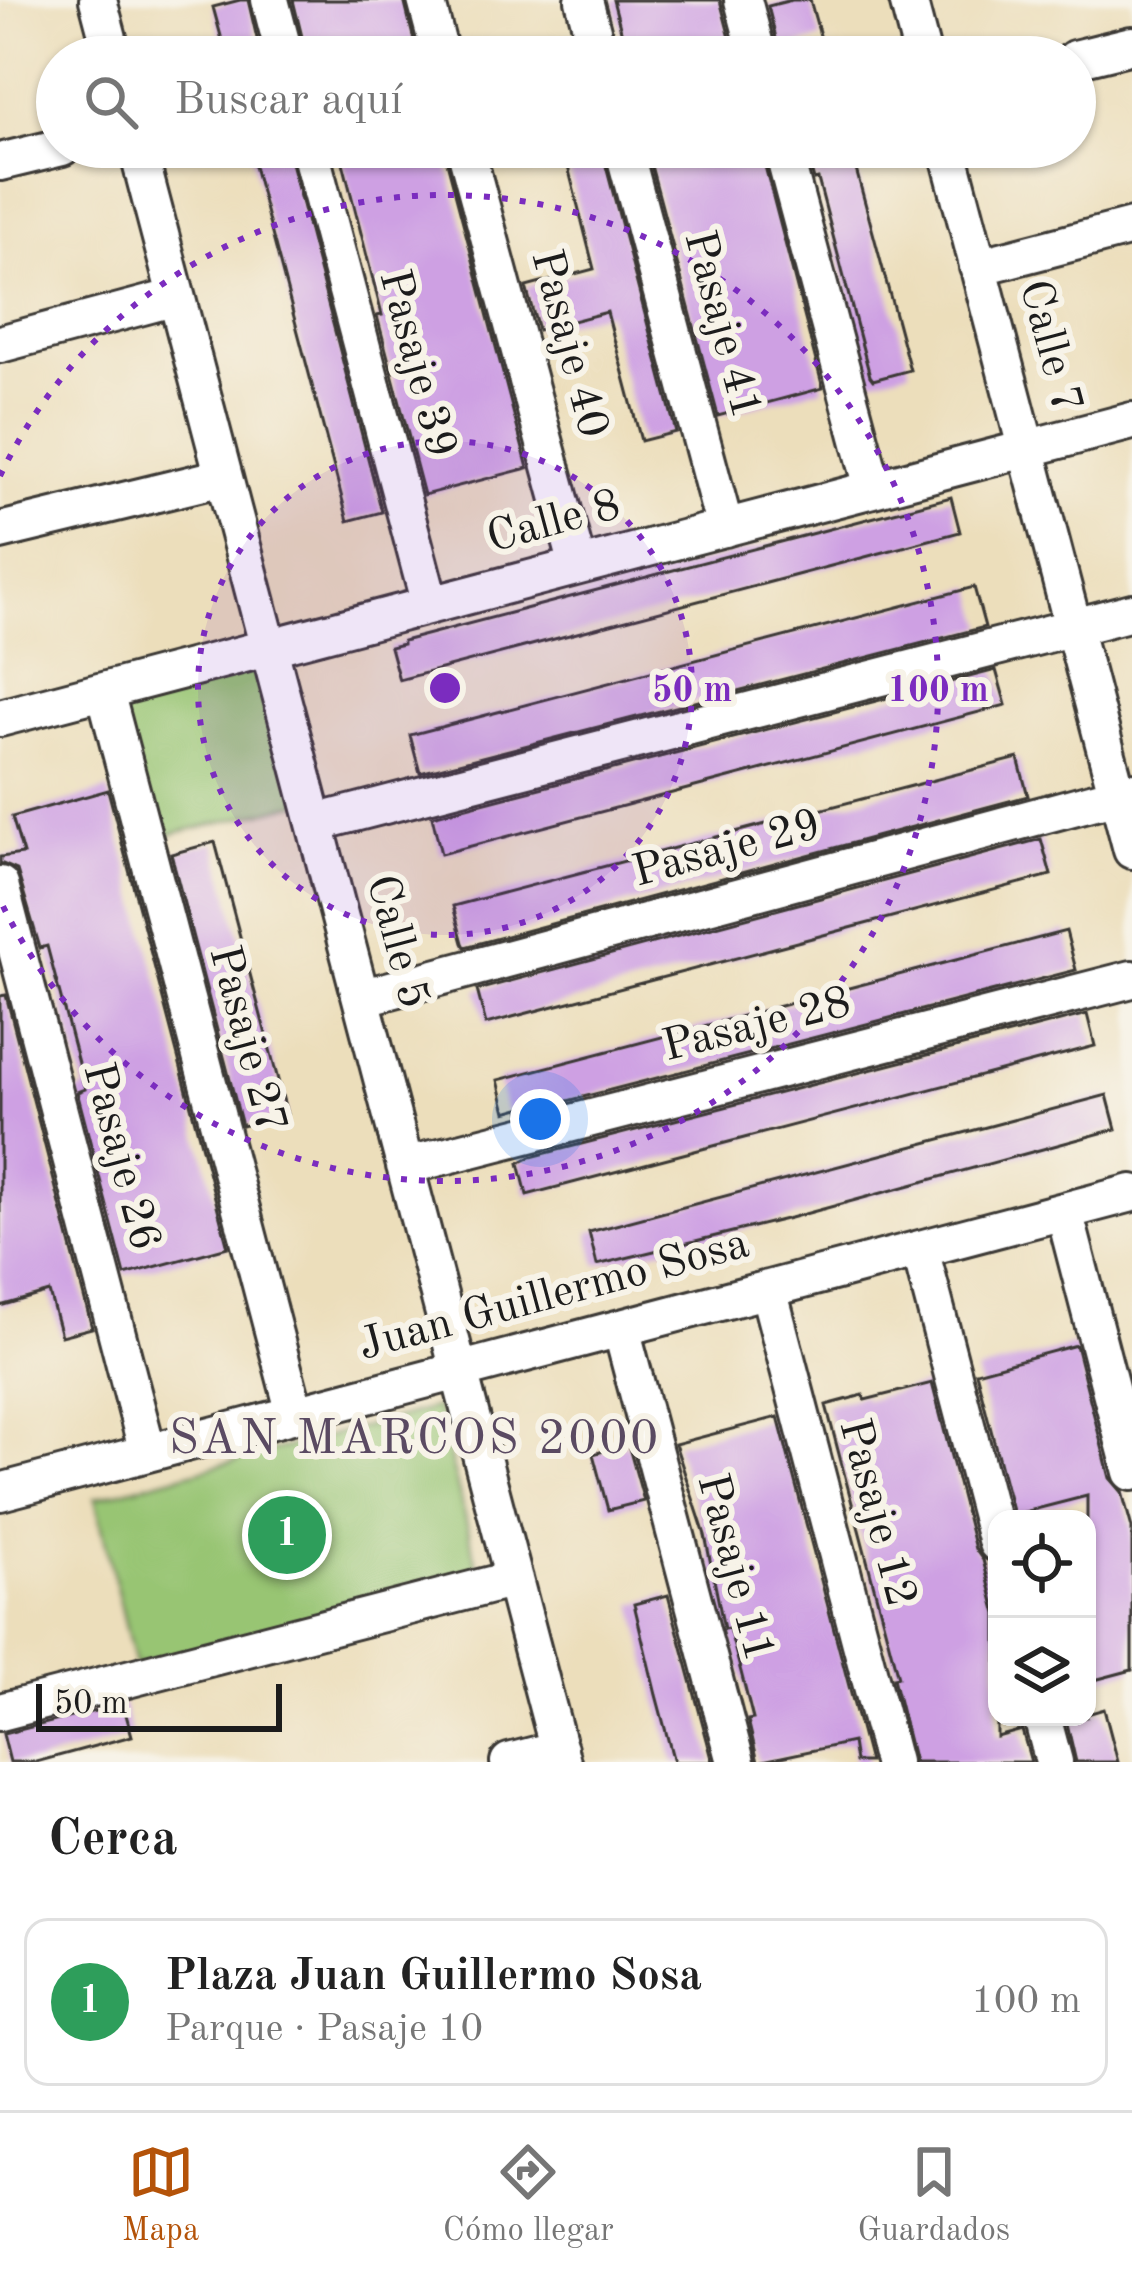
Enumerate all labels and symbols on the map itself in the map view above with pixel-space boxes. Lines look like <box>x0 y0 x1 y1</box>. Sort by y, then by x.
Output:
street label: Pasaje 41 <box>674 226 768 424</box>
street label: Pasaje 40 <box>521 245 615 443</box>
street label: Pasaje 39 <box>369 265 463 463</box>
street label: Calle 7 <box>1010 275 1088 419</box>
street label: Calle 8 <box>482 484 626 562</box>
centre of rings <box>424 667 466 709</box>
text: 50 m <box>652 674 732 710</box>
text: 100 m <box>887 674 989 710</box>
street label: Pasaje 29 <box>628 803 826 897</box>
street label: Calle 5 <box>357 870 435 1014</box>
street label: Pasaje 27 <box>199 941 293 1139</box>
street label: Pasaje 28 <box>658 981 856 1071</box>
street label: Pasaje 26 <box>73 1058 167 1256</box>
your location <box>510 1089 570 1149</box>
street label: Juan Guillermo Sosa <box>354 1222 754 1370</box>
street label: Pasaje 12 <box>829 1414 923 1612</box>
district label: SAN MARCOS 2000 <box>169 1416 661 1464</box>
street label: Pasaje 11 <box>687 1469 781 1667</box>
pin: 1 <box>248 1490 326 1580</box>
scale bar <box>36 1678 282 1731</box>

